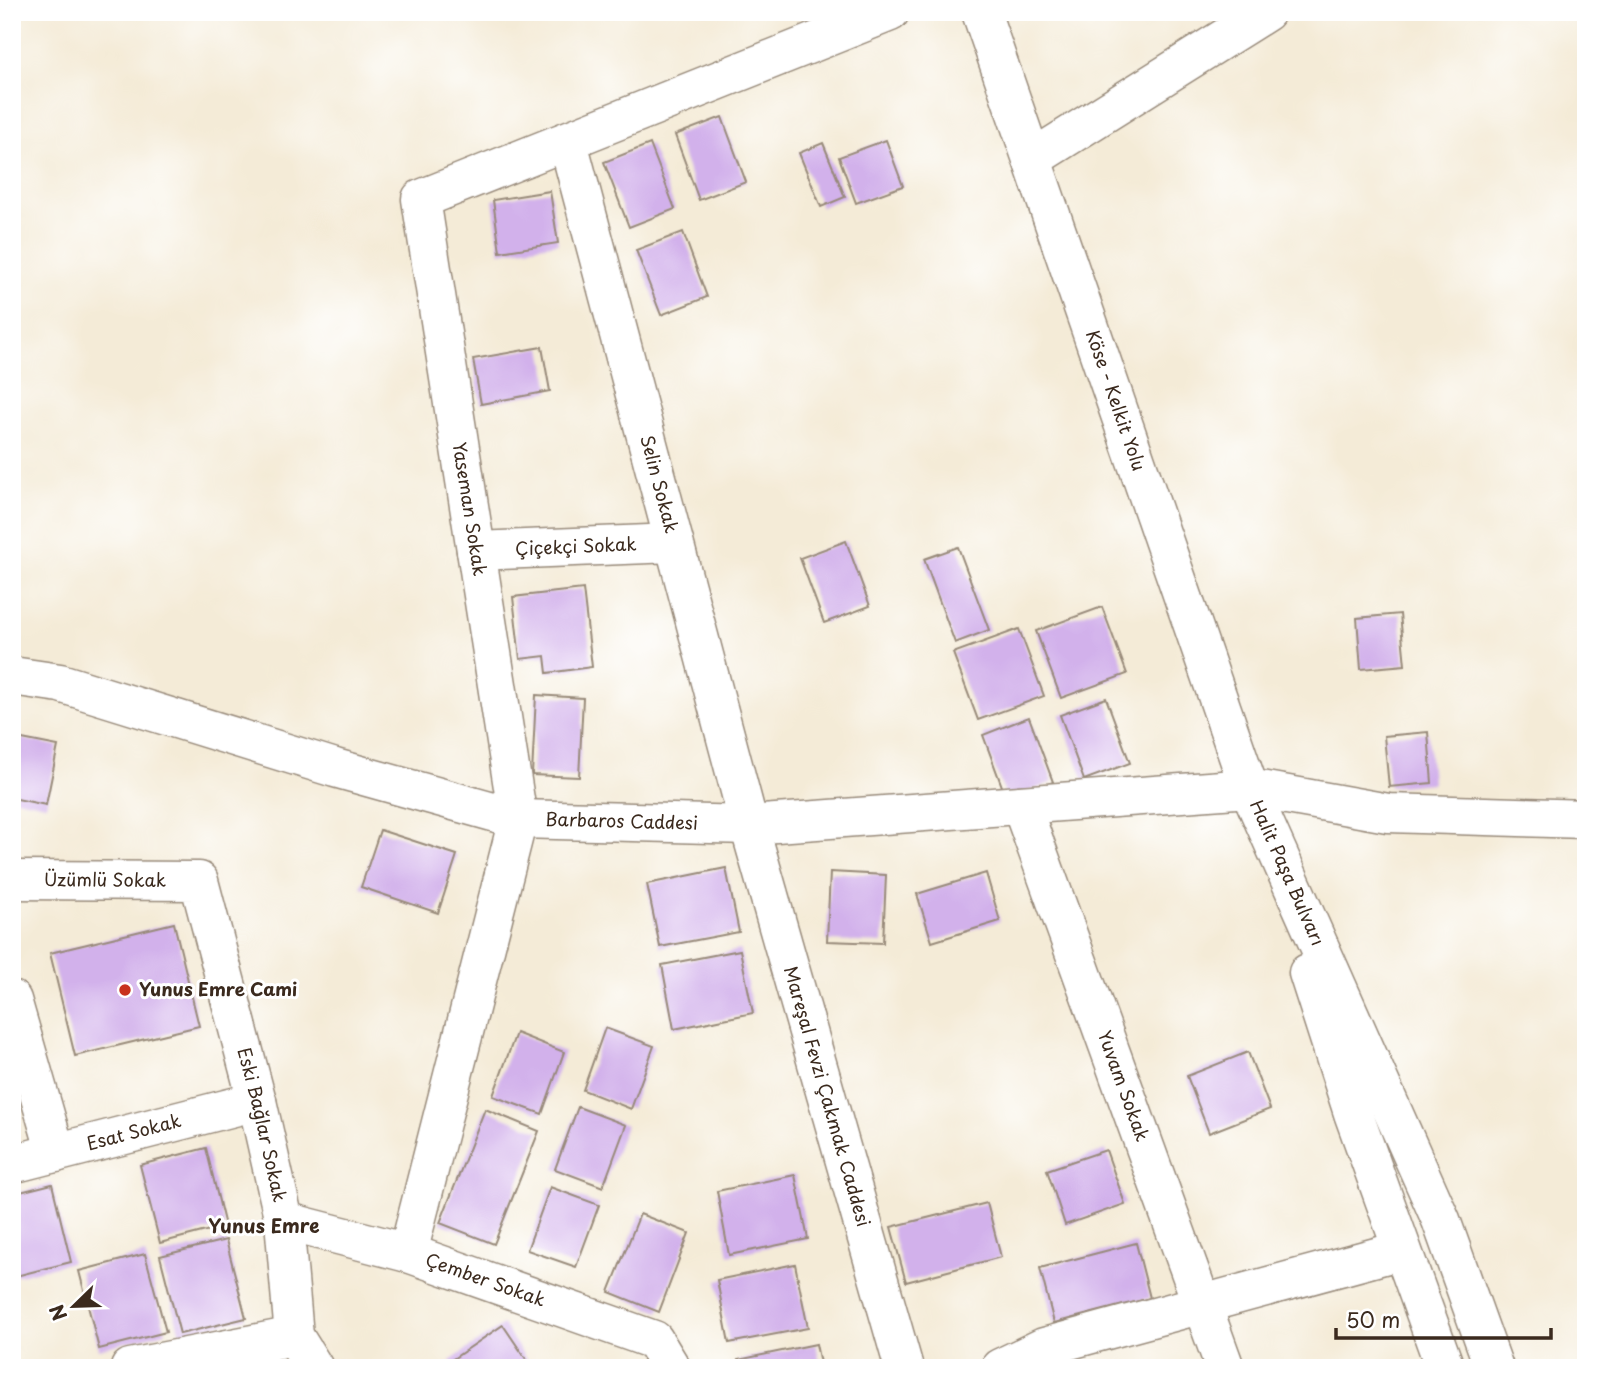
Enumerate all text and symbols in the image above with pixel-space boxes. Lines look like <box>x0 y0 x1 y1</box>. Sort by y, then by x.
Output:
street label: Köse - Kelkit Yolu <box>1080 326 1153 474</box>
street label: Selin Sokak <box>634 432 686 536</box>
street label: Yaseman Sokak <box>447 440 494 578</box>
street label: Çiçekçi Sokak <box>515 530 637 561</box>
street label: Halit Paşa Bulvarı <box>1244 795 1332 949</box>
street label: Barbaros Caddesi <box>545 805 698 836</box>
street label: Üzümlü Sokak <box>44 865 166 893</box>
street label: Mareşal Fevzi Çakmak Caddesi <box>778 963 878 1230</box>
place label: Yunus Emre Cami <box>139 975 297 1002</box>
marker: Yunus Emre Cami <box>117 982 133 998</box>
street label: Yuvam Sokak <box>1092 1026 1157 1145</box>
street label: Eski Bağlar Sokak <box>232 1045 294 1205</box>
street label: Esat Sokak <box>84 1106 184 1156</box>
district label: Yunus Emre <box>208 1211 320 1239</box>
street label: Çember Sokak <box>422 1245 549 1313</box>
north arrow <box>38 1272 108 1342</box>
scale bar <box>1336 1296 1551 1340</box>
text: N <box>42 1301 73 1325</box>
text: 50 m <box>1346 1303 1400 1335</box>

